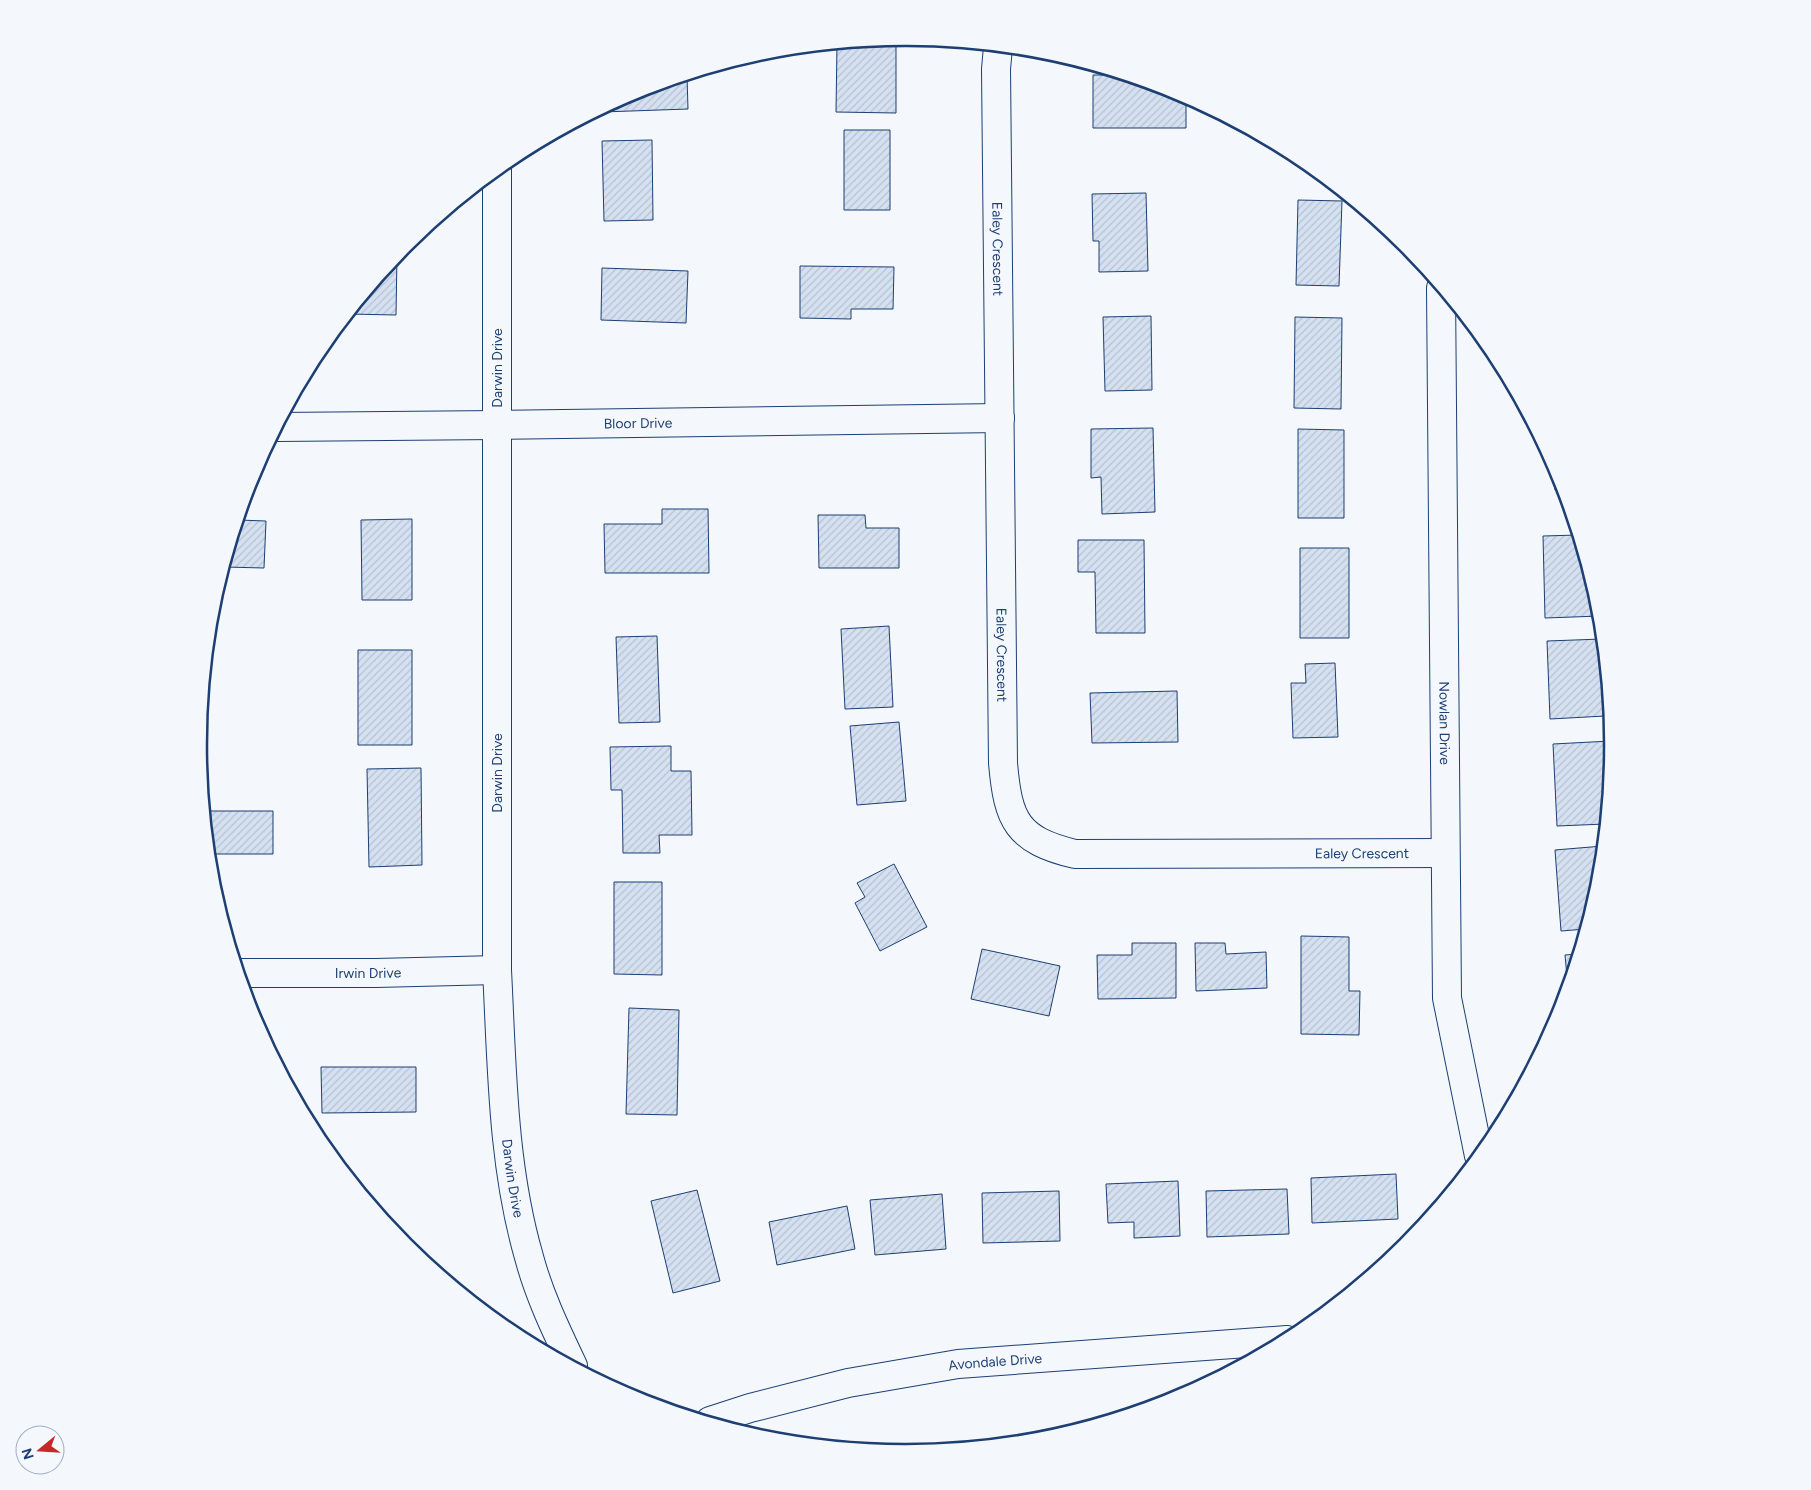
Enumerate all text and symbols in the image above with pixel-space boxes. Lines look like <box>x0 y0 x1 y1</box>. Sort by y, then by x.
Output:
street label: Ealey Crescent <box>989 202 1007 296</box>
street label: Darwin Drive <box>489 328 506 408</box>
street label: Bloor Drive <box>604 414 673 432</box>
street label: Ealey Crescent <box>993 608 1011 702</box>
street label: Nowlan Drive <box>1436 681 1454 765</box>
street label: Darwin Drive <box>489 733 506 813</box>
street label: Ealey Crescent <box>1315 845 1409 862</box>
street label: Irwin Drive <box>335 964 402 982</box>
street label: Darwin Drive <box>499 1138 528 1219</box>
street label: Avondale Drive <box>947 1349 1043 1374</box>
north arrow <box>15 1425 65 1475</box>
text: N <box>18 1446 38 1462</box>

